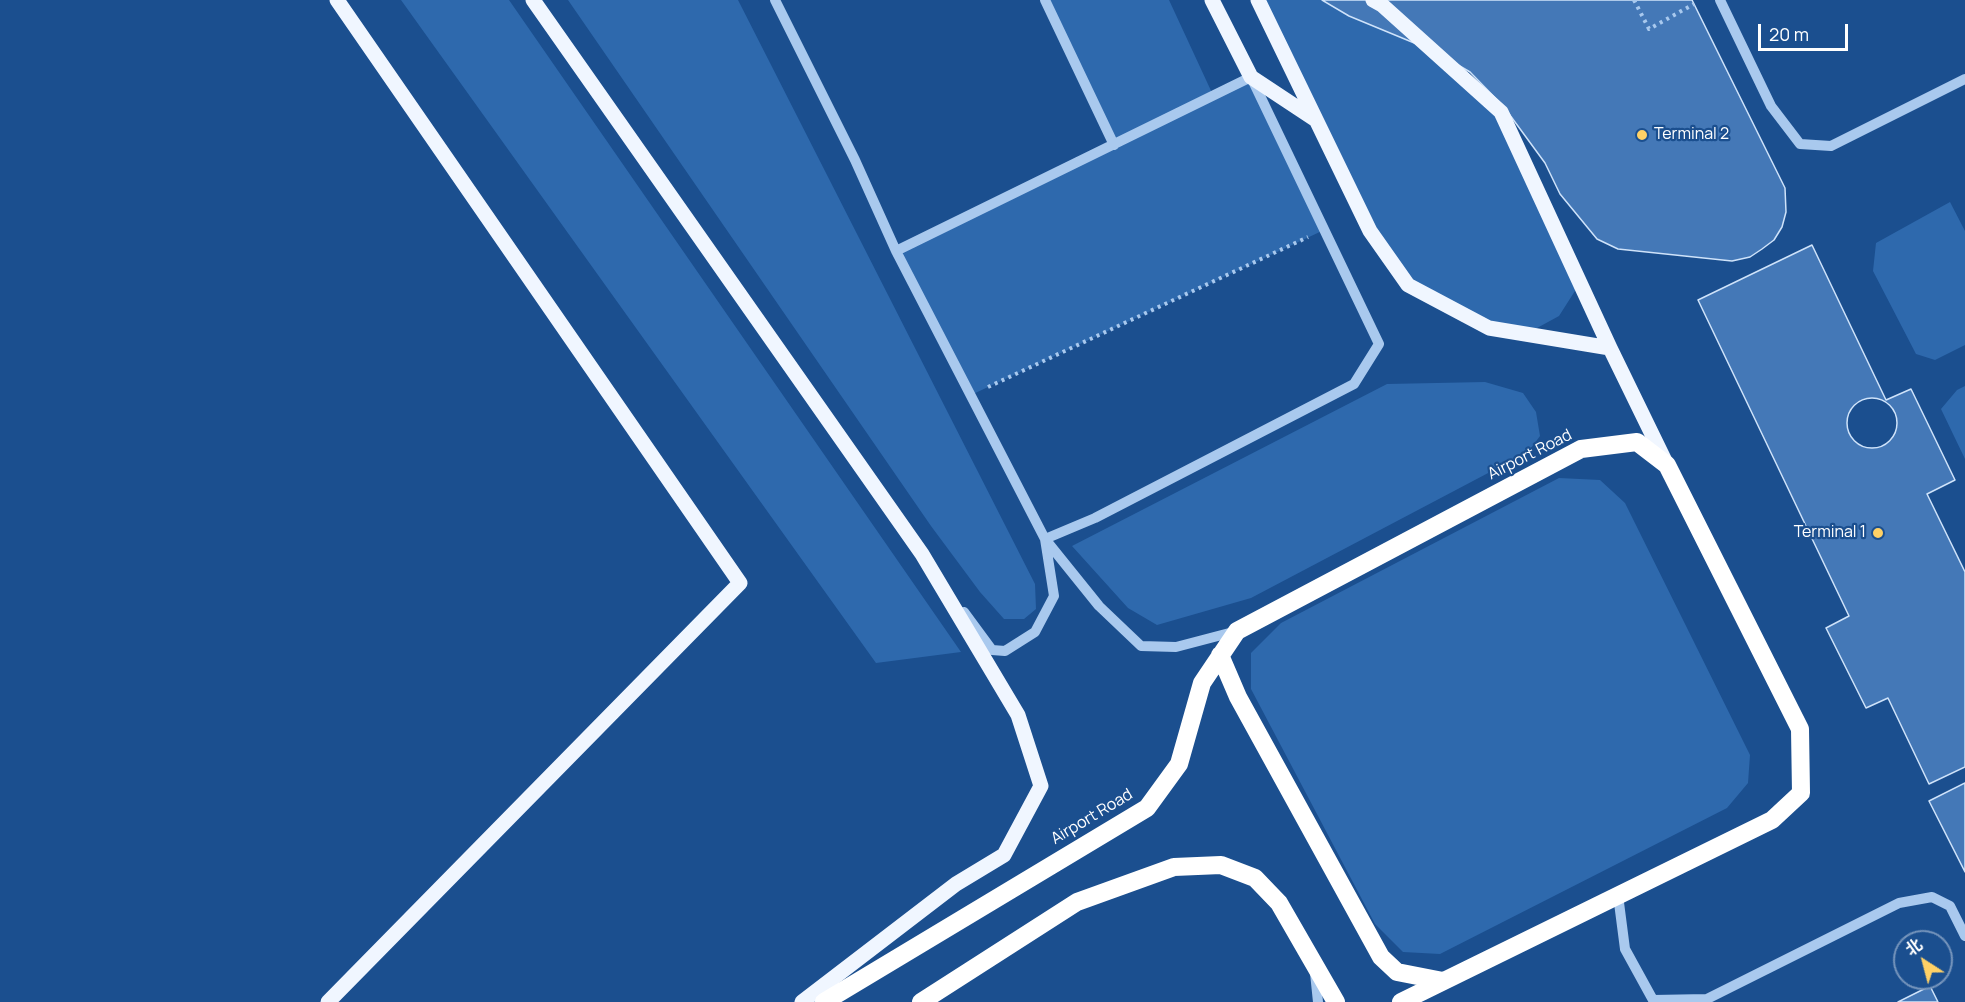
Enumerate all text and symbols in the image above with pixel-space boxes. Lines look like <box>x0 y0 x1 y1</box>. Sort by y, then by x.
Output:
scale bar <box>1761 12 1851 50</box>
text: 20 m <box>1769 22 1809 46</box>
place label: Terminal 2 <box>1654 125 1729 145</box>
marker: Terminal 2 <box>1635 128 1649 142</box>
street label: Airport Road <box>1485 426 1575 484</box>
place label: Terminal 1 <box>1794 523 1866 543</box>
marker: Terminal 1 <box>1871 526 1885 540</box>
street label: Airport Road <box>1048 785 1136 849</box>
north arrow <box>1893 930 1953 990</box>
text: 北 <box>1901 933 1927 961</box>

